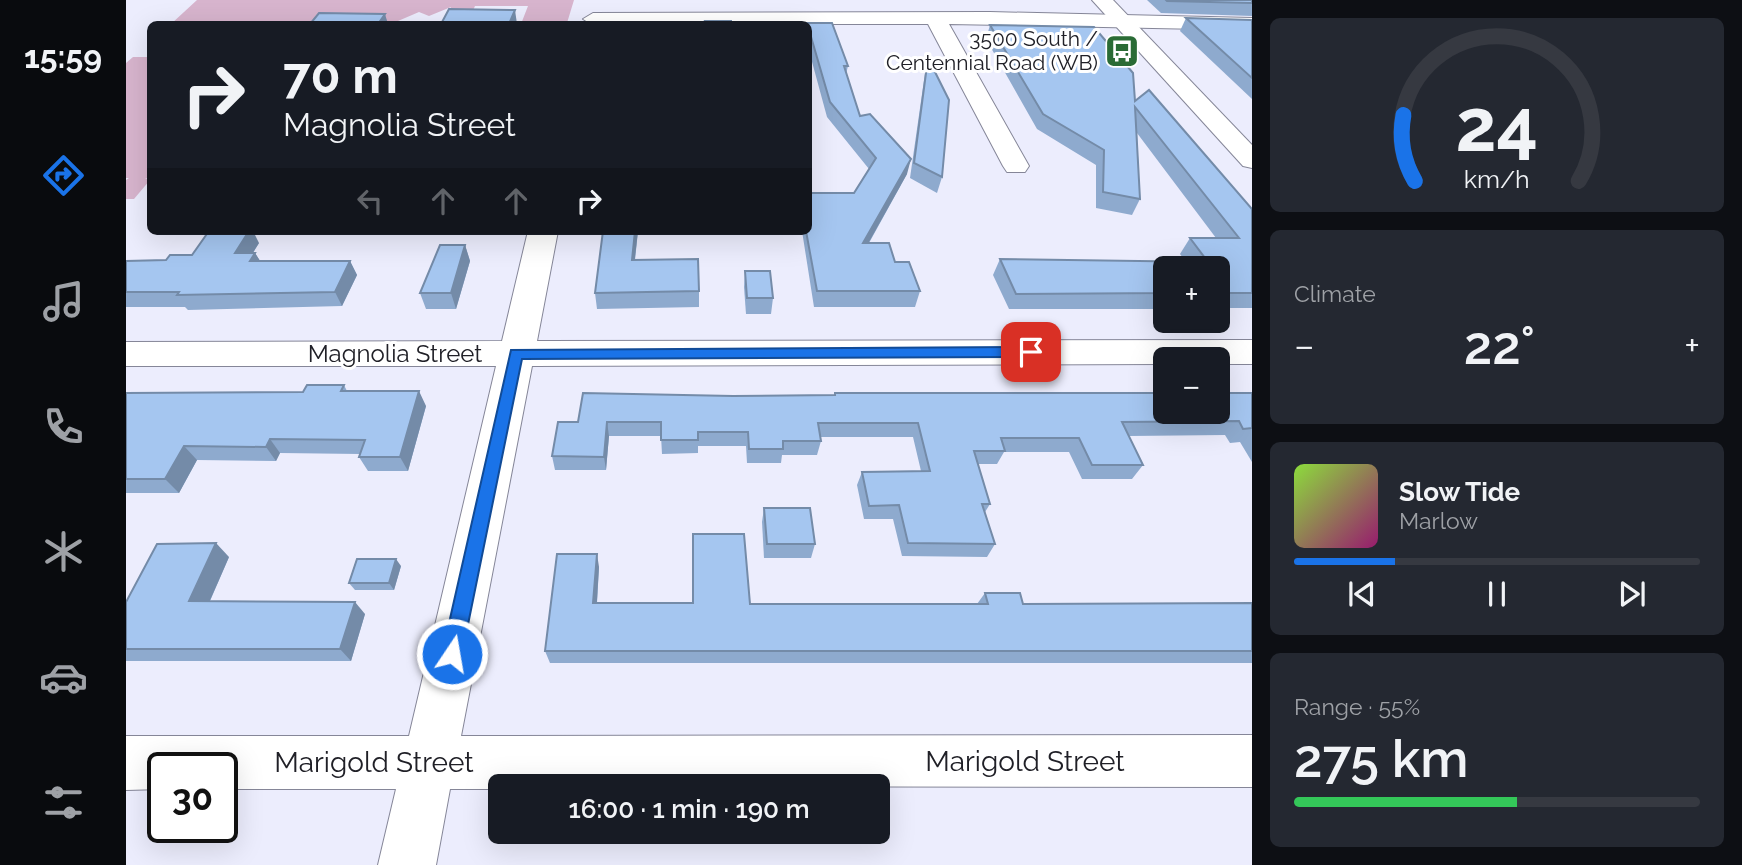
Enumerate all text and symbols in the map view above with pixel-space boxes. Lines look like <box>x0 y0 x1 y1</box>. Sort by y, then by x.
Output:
place label: 3500 South / Centennial Road (WB) <box>886 26 1098 75</box>
bus stop icon: 3500 South / Centennial Road (WB) <box>1103 32 1141 70</box>
text: 15:59 <box>24 38 102 75</box>
text: 70 m <box>283 47 398 104</box>
icon: right <box>168 49 259 140</box>
text: 24 <box>1456 83 1538 168</box>
text: Magnolia Street <box>283 106 516 143</box>
icon: directions <box>39 151 88 200</box>
text: km/h <box>1464 164 1530 194</box>
icon: left <box>351 182 389 220</box>
icon: ahead <box>424 182 462 220</box>
icon: ahead <box>497 182 535 220</box>
icon: right <box>570 182 608 220</box>
map controls <box>1153 256 1230 424</box>
button: + <box>1153 256 1230 333</box>
icon: music <box>39 277 88 326</box>
text: Climate <box>1294 280 1376 307</box>
text: 22° <box>1464 315 1535 376</box>
pin <box>1001 322 1061 382</box>
text: − <box>1294 323 1314 368</box>
text: + <box>1684 323 1700 368</box>
icon: arrive <box>1012 333 1050 371</box>
street label: Magnolia Street <box>308 339 482 368</box>
button: − <box>1153 347 1230 424</box>
icon: phone <box>39 402 88 451</box>
text: Slow Tide <box>1399 477 1520 507</box>
text: Marlow <box>1399 507 1478 534</box>
icon: climate <box>39 527 88 576</box>
icon: previous <box>1343 575 1381 613</box>
icon: pause <box>1478 575 1516 613</box>
icon: next <box>1613 575 1651 613</box>
position arrow <box>415 617 489 691</box>
icon: car <box>39 653 88 702</box>
text: Range · 55% <box>1294 693 1420 720</box>
text: 275 km <box>1294 728 1469 789</box>
street label: Marigold Street <box>925 745 1125 778</box>
street label: Marigold Street <box>274 746 474 779</box>
speed limit sign: 30 <box>147 752 238 843</box>
icon: filters <box>39 778 88 827</box>
text: 16:00 · 1 min · 190 m <box>568 794 810 824</box>

